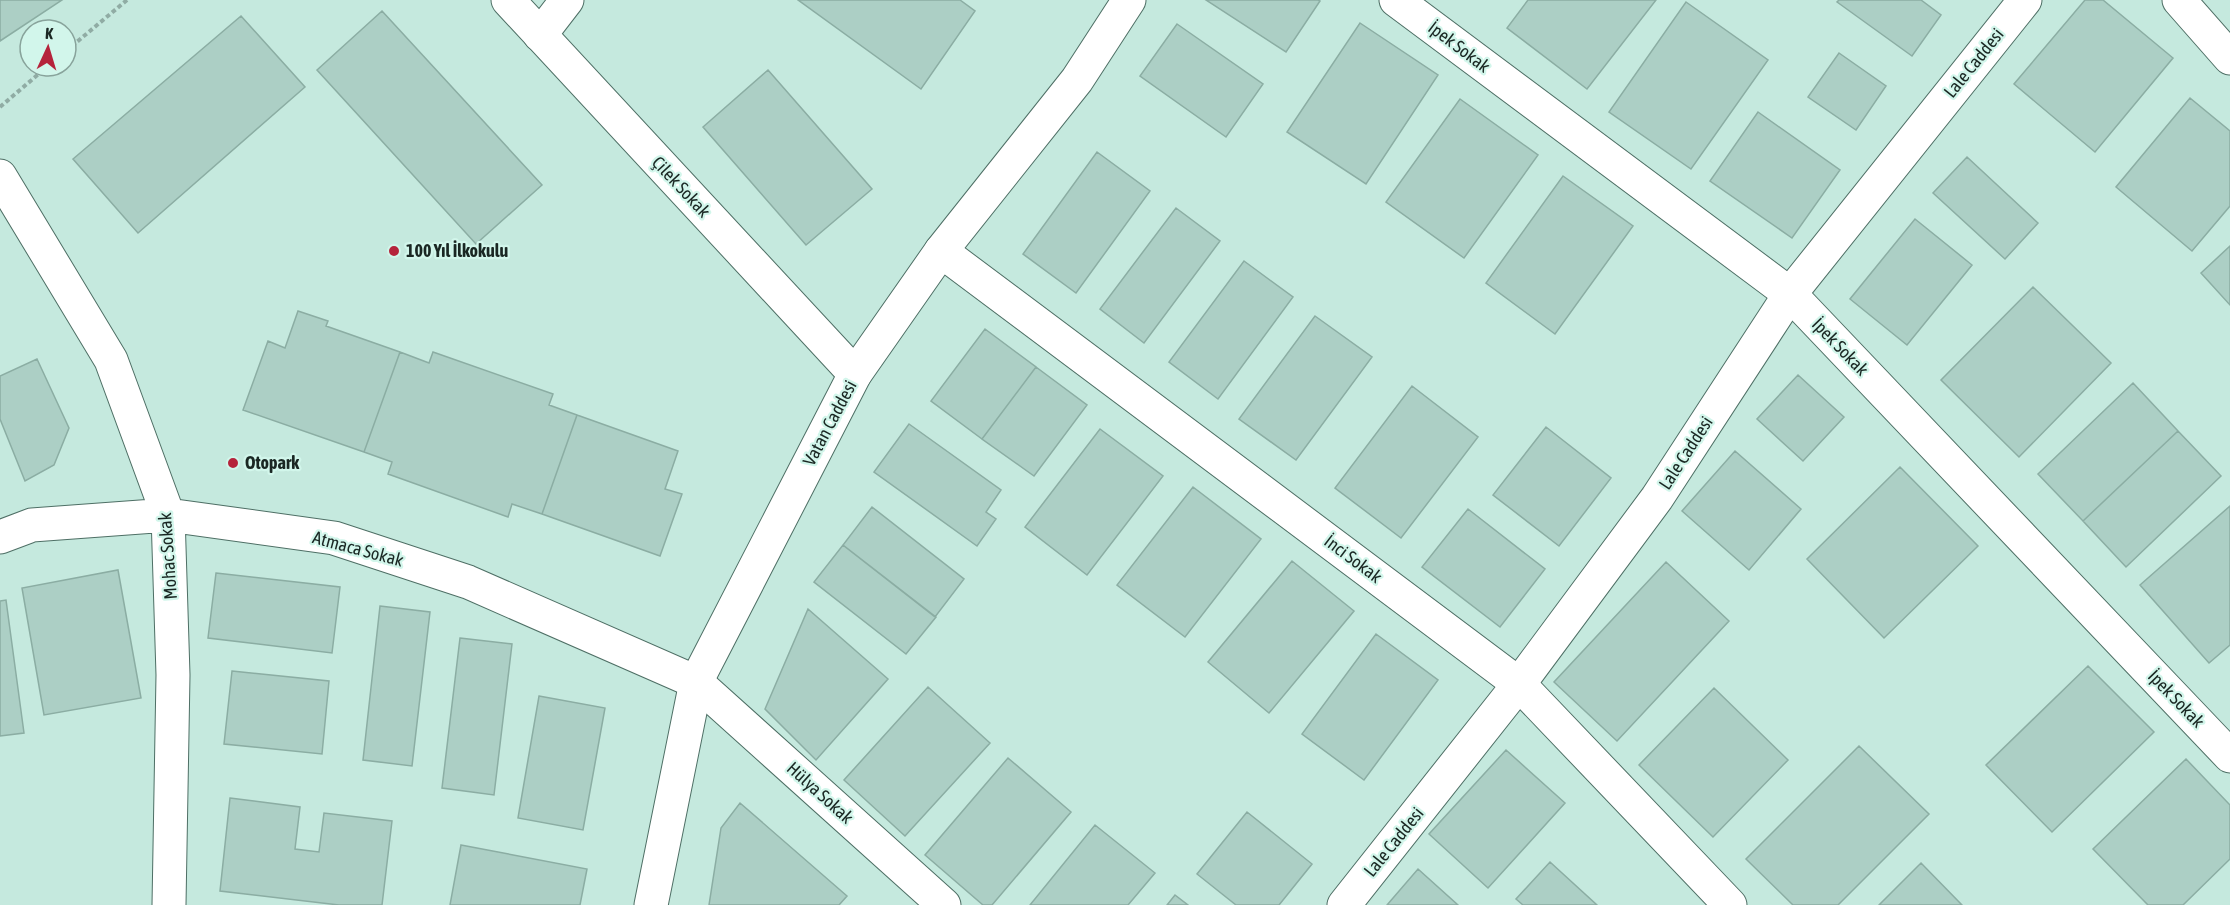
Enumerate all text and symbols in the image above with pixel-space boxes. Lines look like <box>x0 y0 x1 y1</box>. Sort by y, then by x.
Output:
street label: İpek Sokak <box>1424 17 1494 77</box>
north arrow <box>18 18 78 78</box>
text: K <box>45 24 54 42</box>
street label: Lale Caddesi <box>1939 24 2008 101</box>
street label: Çilek Sokak <box>648 152 715 222</box>
place label: 100 Yıl İlkokulu <box>406 240 508 261</box>
marker: 100 Yıl İlkokulu <box>387 244 401 258</box>
street label: İpek Sokak <box>1808 313 1873 380</box>
street label: Vatan Caddesi <box>798 377 861 469</box>
street label: Lale Caddesi <box>1654 412 1717 493</box>
place label: Otopark <box>245 452 300 473</box>
marker: Otopark <box>226 456 240 470</box>
street label: Mohac Sokak <box>154 512 181 600</box>
street label: Atmaca Sokak <box>310 526 406 571</box>
street label: İnci Sokak <box>1320 530 1386 587</box>
street label: İpek Sokak <box>2144 665 2209 732</box>
street label: Hülya Sokak <box>783 757 858 828</box>
street label: Lale Caddesi <box>1359 803 1428 880</box>

